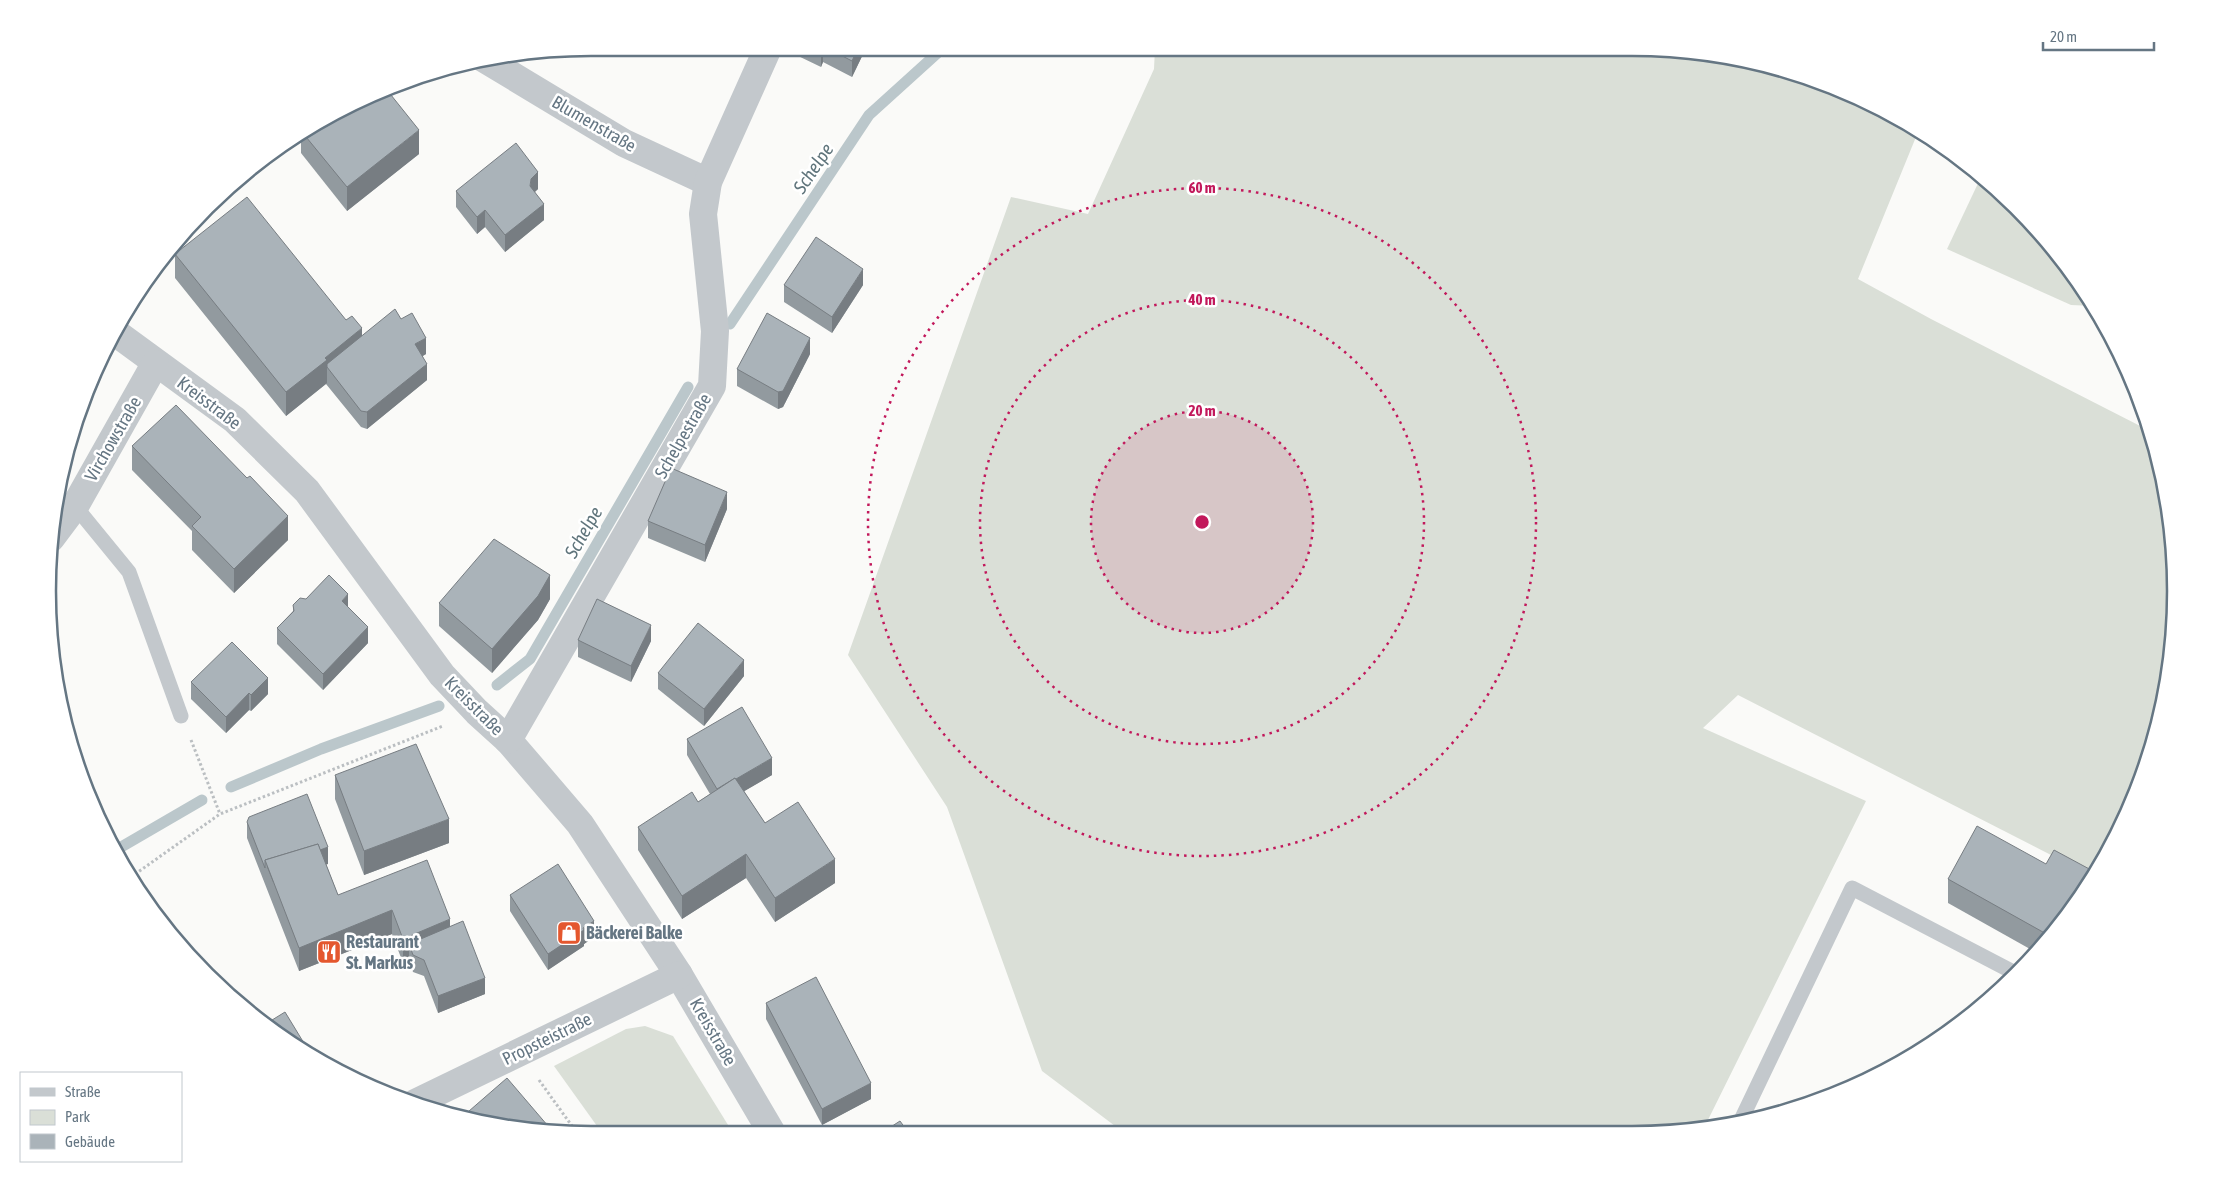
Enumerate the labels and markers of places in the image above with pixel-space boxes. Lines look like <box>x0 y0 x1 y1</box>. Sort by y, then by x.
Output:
centre of rings <box>1193 513 1211 531</box>
shop icon: Bäckerei Balke <box>556 920 582 946</box>
place label: Bäckerei Balke <box>586 922 683 943</box>
place label: Restaurant St. Markus <box>346 931 420 973</box>
restaurant icon: Restaurant St. Markus <box>316 939 342 965</box>

